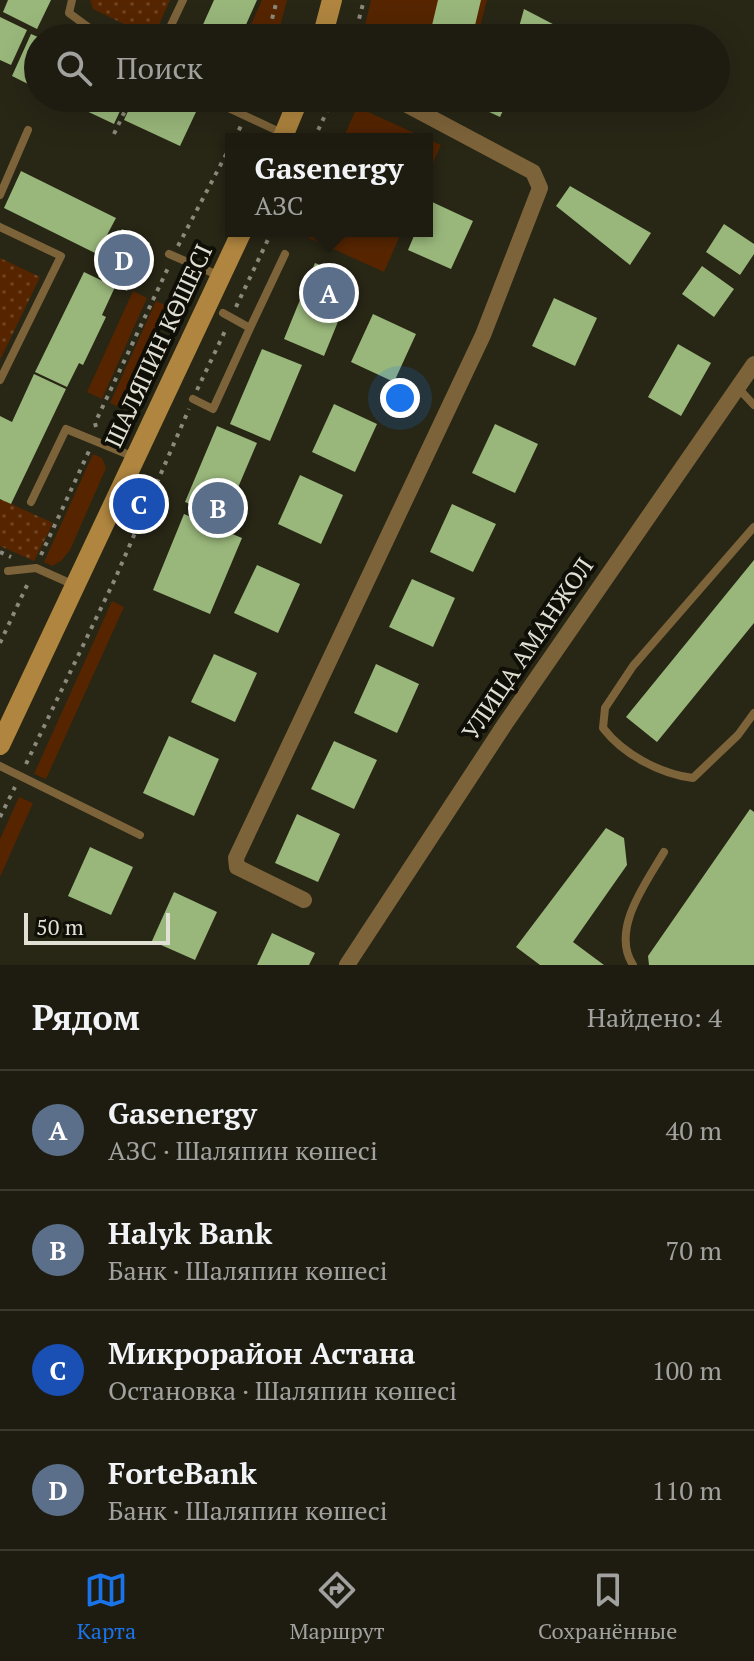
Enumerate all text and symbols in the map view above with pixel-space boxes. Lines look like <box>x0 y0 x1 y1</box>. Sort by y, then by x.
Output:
search box <box>24 24 730 112</box>
icon: search <box>52 46 96 90</box>
text: Поиск <box>116 48 203 88</box>
popup <box>225 133 433 237</box>
text: Gasenergy <box>255 148 403 188</box>
text: АЗС <box>255 188 304 222</box>
pin: D <box>98 230 150 290</box>
street label: ШАЛЯПИН КӨШЕСІ <box>97 239 219 452</box>
pin: A <box>303 263 355 323</box>
your location <box>380 378 420 418</box>
pin: C <box>113 474 165 534</box>
pin: B <box>192 478 244 538</box>
street label: УЛИЦА АМАНЖОЛ <box>454 551 600 746</box>
scale bar <box>24 909 170 945</box>
text: 50 m <box>36 912 84 941</box>
text: Рядом <box>32 995 140 1040</box>
text: Найдено: 4 <box>587 1000 722 1034</box>
text: Gasenergy <box>108 1093 257 1133</box>
text: A <box>49 1113 67 1147</box>
text: 40 m <box>666 1113 722 1147</box>
text: АЗС · Шаляпин көшесі <box>108 1133 378 1167</box>
text: Halyk Bank <box>108 1213 272 1253</box>
text: B <box>50 1233 66 1267</box>
text: 70 m <box>666 1233 722 1267</box>
text: Банк · Шаляпин көшесі <box>108 1253 388 1287</box>
text: Микрорайон Астана <box>108 1333 415 1373</box>
text: C <box>50 1353 66 1387</box>
text: 100 m <box>652 1353 722 1387</box>
text: Остановка · Шаляпин көшесі <box>108 1373 457 1407</box>
text: ForteBank <box>108 1453 257 1493</box>
text: D <box>48 1473 68 1507</box>
text: 110 m <box>652 1473 722 1507</box>
text: Банк · Шаляпин көшесі <box>108 1493 388 1527</box>
tab: Карта <box>77 1568 136 1645</box>
tab: Маршрут <box>289 1568 385 1645</box>
tab: Сохранённые <box>538 1568 677 1645</box>

